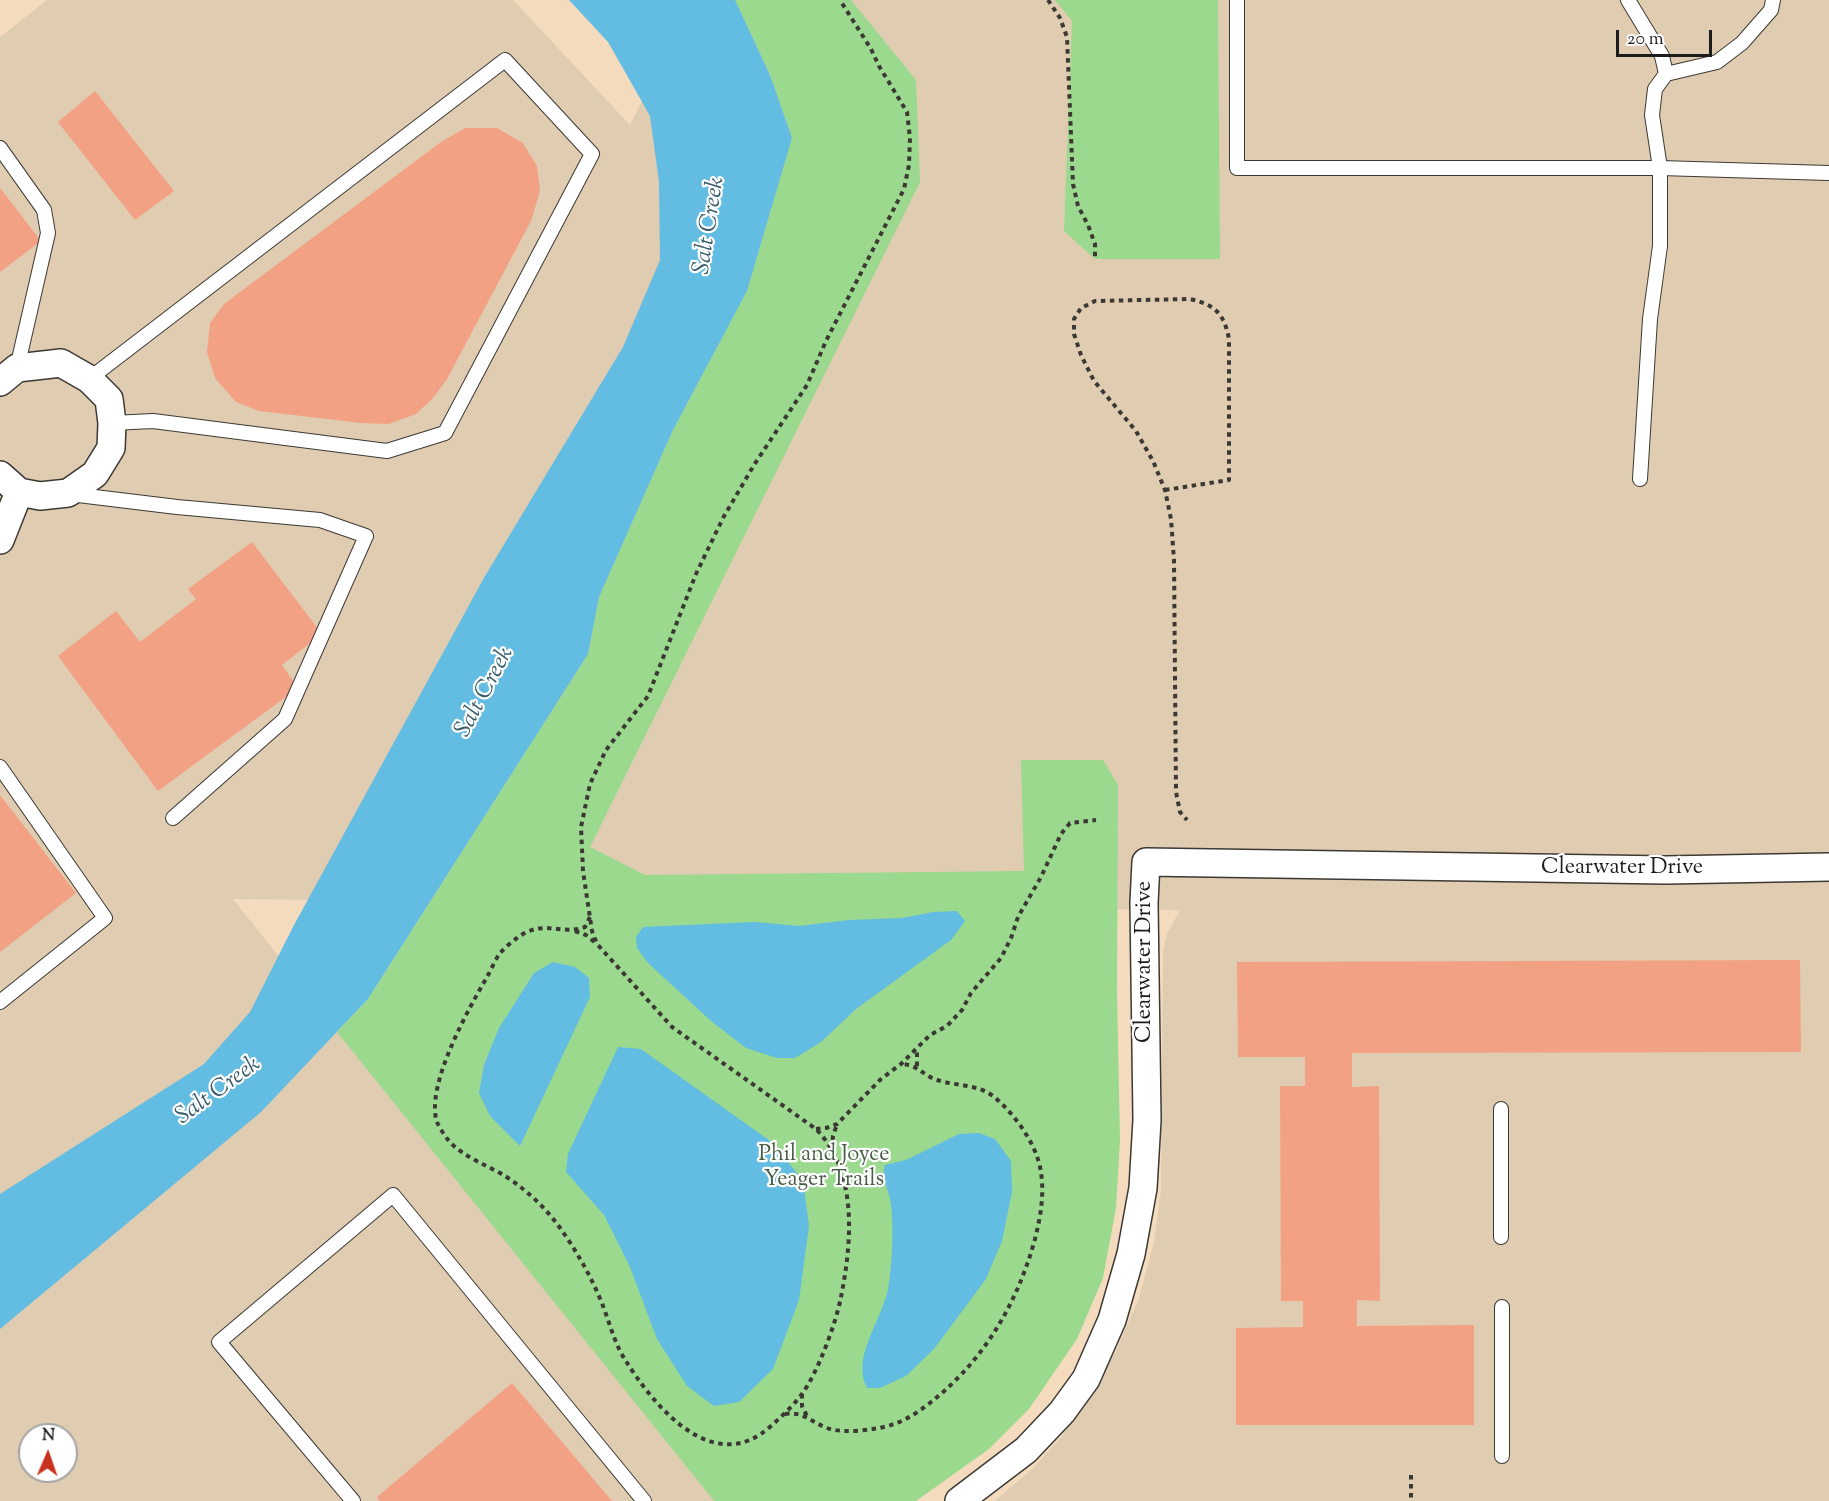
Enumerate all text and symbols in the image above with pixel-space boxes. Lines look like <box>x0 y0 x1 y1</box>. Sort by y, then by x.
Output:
scale bar <box>1619 18 1715 56</box>
text: 20 m <box>1627 27 1664 53</box>
water label: Salt Creek <box>689 175 733 277</box>
water label: Salt Creek <box>450 643 522 743</box>
street label: Clearwater Drive <box>1541 856 1703 882</box>
street label: Clearwater Drive <box>1133 881 1159 1043</box>
water label: Salt Creek <box>171 1052 267 1132</box>
park label: Phil and Joyce Yeager Trails <box>759 1143 889 1194</box>
north arrow <box>18 1423 78 1483</box>
text: N <box>42 1425 55 1448</box>

